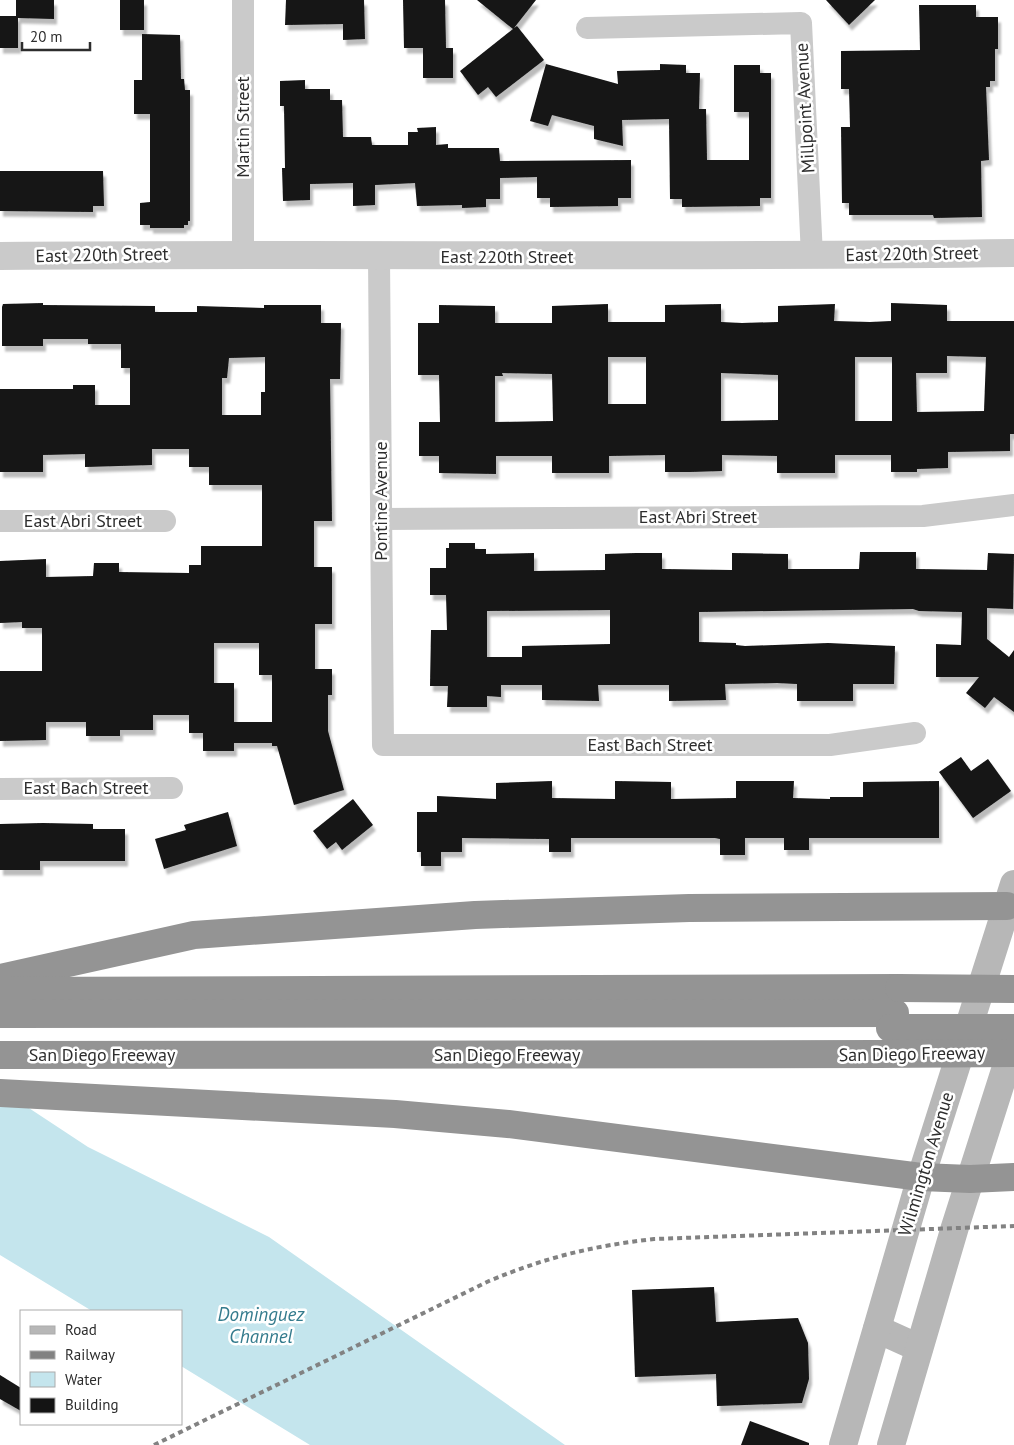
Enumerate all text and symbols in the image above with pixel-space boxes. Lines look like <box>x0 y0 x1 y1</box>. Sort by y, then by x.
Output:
scale bar <box>22 20 90 52</box>
text: 20 m <box>30 27 63 46</box>
street label: Millpoint Avenue <box>790 42 819 174</box>
street label: Martin Street <box>231 76 254 178</box>
street label: East 220th Street <box>845 241 979 266</box>
street label: East 220th Street <box>35 242 169 267</box>
street label: East 220th Street <box>440 245 574 268</box>
street label: Pontine Avenue <box>369 441 392 561</box>
street label: East Abri Street <box>639 505 757 528</box>
street label: East Abri Street <box>24 509 142 532</box>
street label: East Bach Street <box>587 733 713 756</box>
street label: East Bach Street <box>23 776 149 799</box>
street label: San Diego Freeway <box>838 1041 986 1066</box>
street label: San Diego Freeway <box>29 1043 176 1066</box>
street label: San Diego Freeway <box>434 1043 581 1066</box>
street label: Wilmington Avenue <box>893 1089 958 1239</box>
water label: Dominguez Channel <box>218 1302 305 1348</box>
legend <box>20 1310 182 1425</box>
text: Road <box>65 1320 97 1339</box>
text: Railway <box>65 1345 115 1364</box>
text: Water <box>65 1370 102 1389</box>
text: Building <box>65 1395 119 1414</box>

